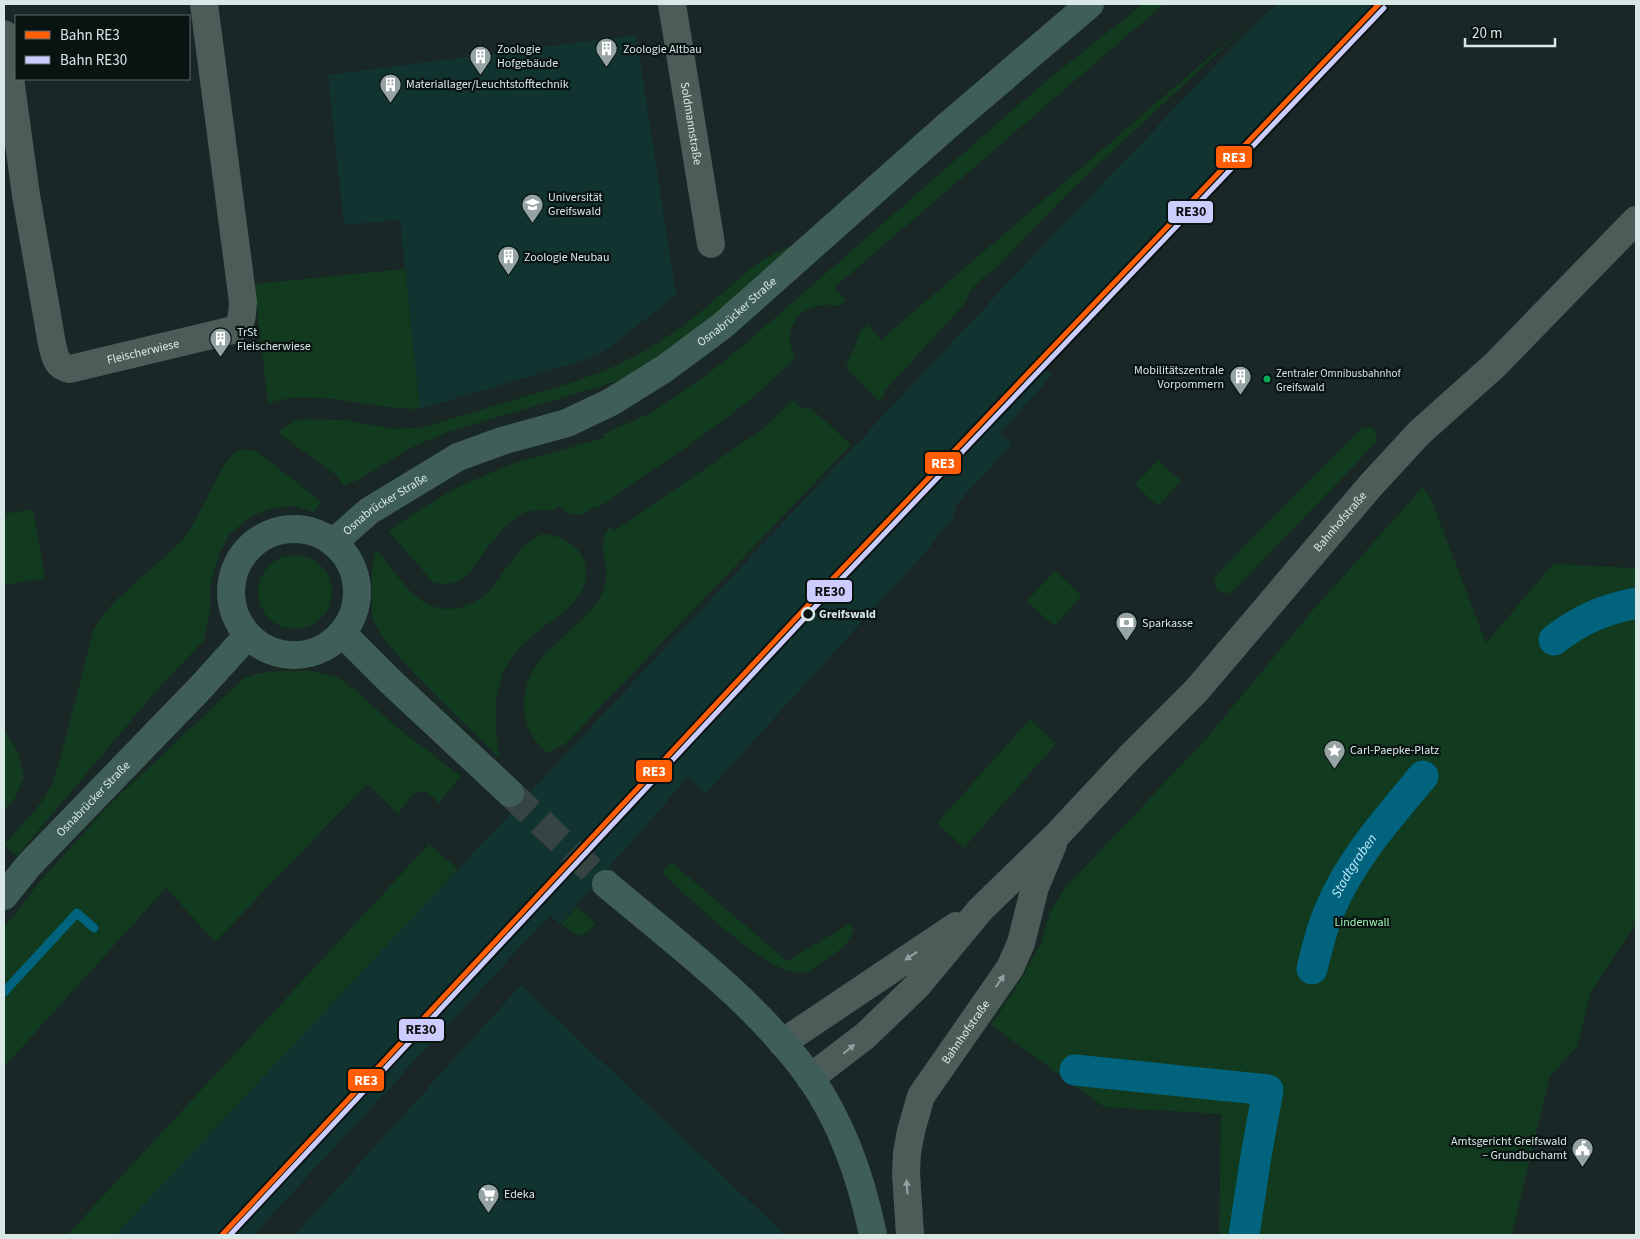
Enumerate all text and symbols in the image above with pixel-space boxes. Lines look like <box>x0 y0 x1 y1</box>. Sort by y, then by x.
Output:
legend <box>15 15 190 80</box>
scale bar <box>1465 15 1555 47</box>
text: 20 m <box>1472 23 1502 44</box>
text: Bahn RE3 <box>60 25 120 46</box>
building icon: Zoologie Altbau <box>595 37 619 68</box>
place label: Zoologie Hofgebäude <box>497 41 558 72</box>
place label: Zoologie Altbau <box>623 41 702 58</box>
building icon: Zoologie Hofgebäude <box>469 44 493 75</box>
text: Bahn RE30 <box>60 50 127 71</box>
building icon: Materiallager/Leuchtstofftechnik <box>378 72 402 103</box>
place label: Materiallager/Leuchtstofftechnik <box>406 76 569 93</box>
street label: Soldmannstraße <box>676 81 707 166</box>
line badge: RE3 <box>1215 145 1253 169</box>
text: RE3 <box>1222 148 1246 168</box>
place label: Universität Greifswald <box>548 189 603 220</box>
school or university icon: Universität Greifswald <box>520 192 544 223</box>
line badge: RE30 <box>1167 200 1214 224</box>
text: RE30 <box>1175 202 1207 222</box>
building icon: Zoologie Neubau <box>496 245 520 276</box>
place label: Zoologie Neubau <box>524 249 609 266</box>
street label: Osnabrücker Straße <box>693 273 780 350</box>
place label: TrSt Fleischerwiese <box>237 324 311 355</box>
building icon: TrSt Fleischerwiese <box>209 327 233 358</box>
street label: Fleischerwiese <box>105 335 181 368</box>
place label: Mobilitätszentrale Vorpommern <box>1134 362 1224 393</box>
building icon: Mobilitätszentrale Vorpommern <box>1228 365 1252 396</box>
place label: Zentraler Omnibusbahnhof Greifswald <box>1276 366 1401 395</box>
marker: Zentraler Omnibusbahnhof Greifswald <box>1262 374 1272 384</box>
line badge: RE3 <box>924 451 962 475</box>
text: RE3 <box>931 454 955 474</box>
street label: Osnabrücker Straße <box>339 469 431 539</box>
street label: Bahnhofstraße <box>1309 488 1371 555</box>
line badge: RE30 <box>806 579 853 603</box>
text: RE30 <box>814 582 846 602</box>
place label: Greifswald <box>819 606 876 623</box>
marker: Greifswald <box>801 607 815 621</box>
bank icon: Sparkasse <box>1114 611 1138 642</box>
place label: Sparkasse <box>1142 615 1193 632</box>
place icon: Carl-Paepke-Platz <box>1322 738 1346 769</box>
place label: Carl-Paepke-Platz <box>1350 742 1439 759</box>
street label: Osnabrücker Straße <box>52 757 134 840</box>
line badge: RE3 <box>635 759 673 783</box>
text: RE3 <box>642 762 666 782</box>
water label: Stadtgraben <box>1327 830 1382 901</box>
park label: Lindenwall <box>1334 914 1390 931</box>
one-way arrow <box>904 951 917 961</box>
one-way arrow <box>995 974 1005 988</box>
street label: Bahnhofstraße <box>937 996 994 1067</box>
line badge: RE30 <box>398 1018 445 1042</box>
text: RE30 <box>405 1020 437 1040</box>
one-way arrow <box>842 1043 855 1054</box>
line badge: RE3 <box>347 1068 385 1092</box>
text: RE3 <box>354 1071 378 1091</box>
place label: Amtsgericht Greifswald – Grundbuchamt <box>1451 1133 1567 1164</box>
public building icon: Amtsgericht Greifswald – Grundbuchamt <box>1571 1136 1595 1167</box>
one-way arrow <box>902 1178 910 1194</box>
supermarket icon: Edeka <box>476 1182 500 1213</box>
place label: Edeka <box>504 1186 535 1203</box>

